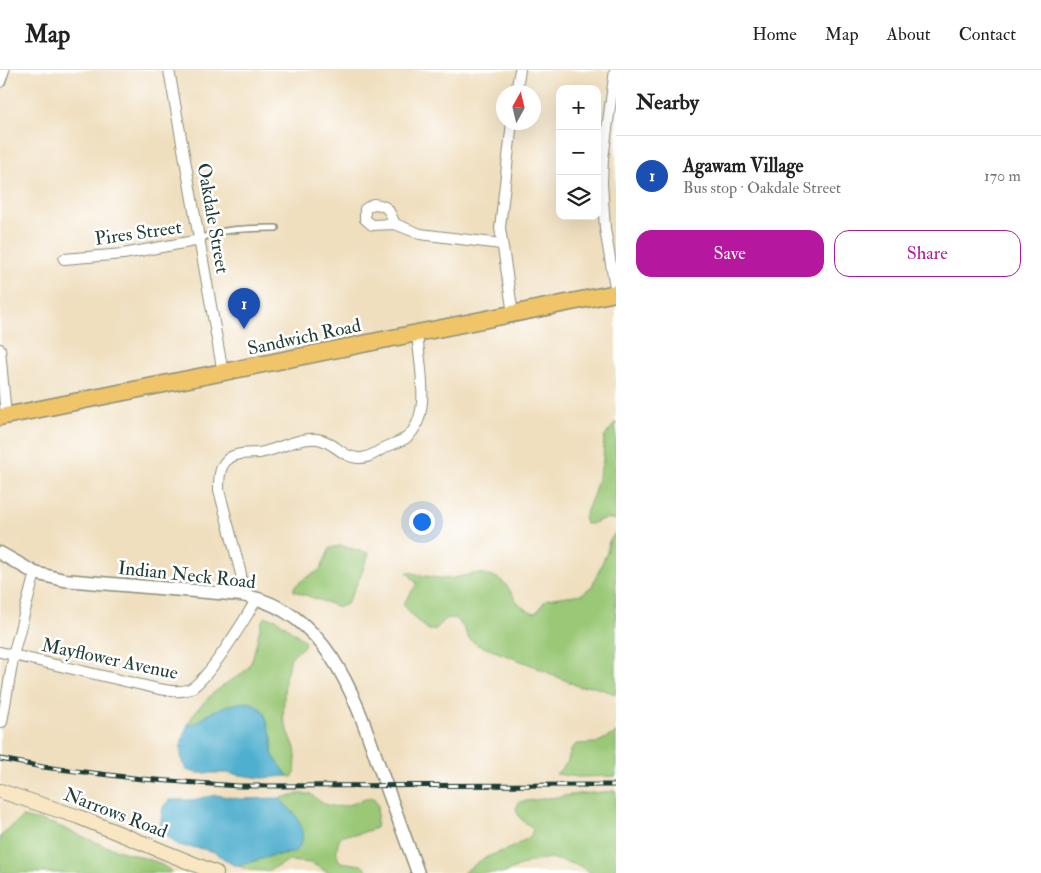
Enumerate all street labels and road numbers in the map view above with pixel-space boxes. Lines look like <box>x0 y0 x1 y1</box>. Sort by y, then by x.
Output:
street label: Oakdale Street <box>191 161 235 275</box>
street label: Pires Street <box>93 215 183 251</box>
street label: Sandwich Road <box>245 313 364 361</box>
street label: Indian Neck Road <box>117 556 258 594</box>
street label: Mayflower Avenue <box>39 633 180 685</box>
street label: Narrows Road <box>60 782 172 844</box>

